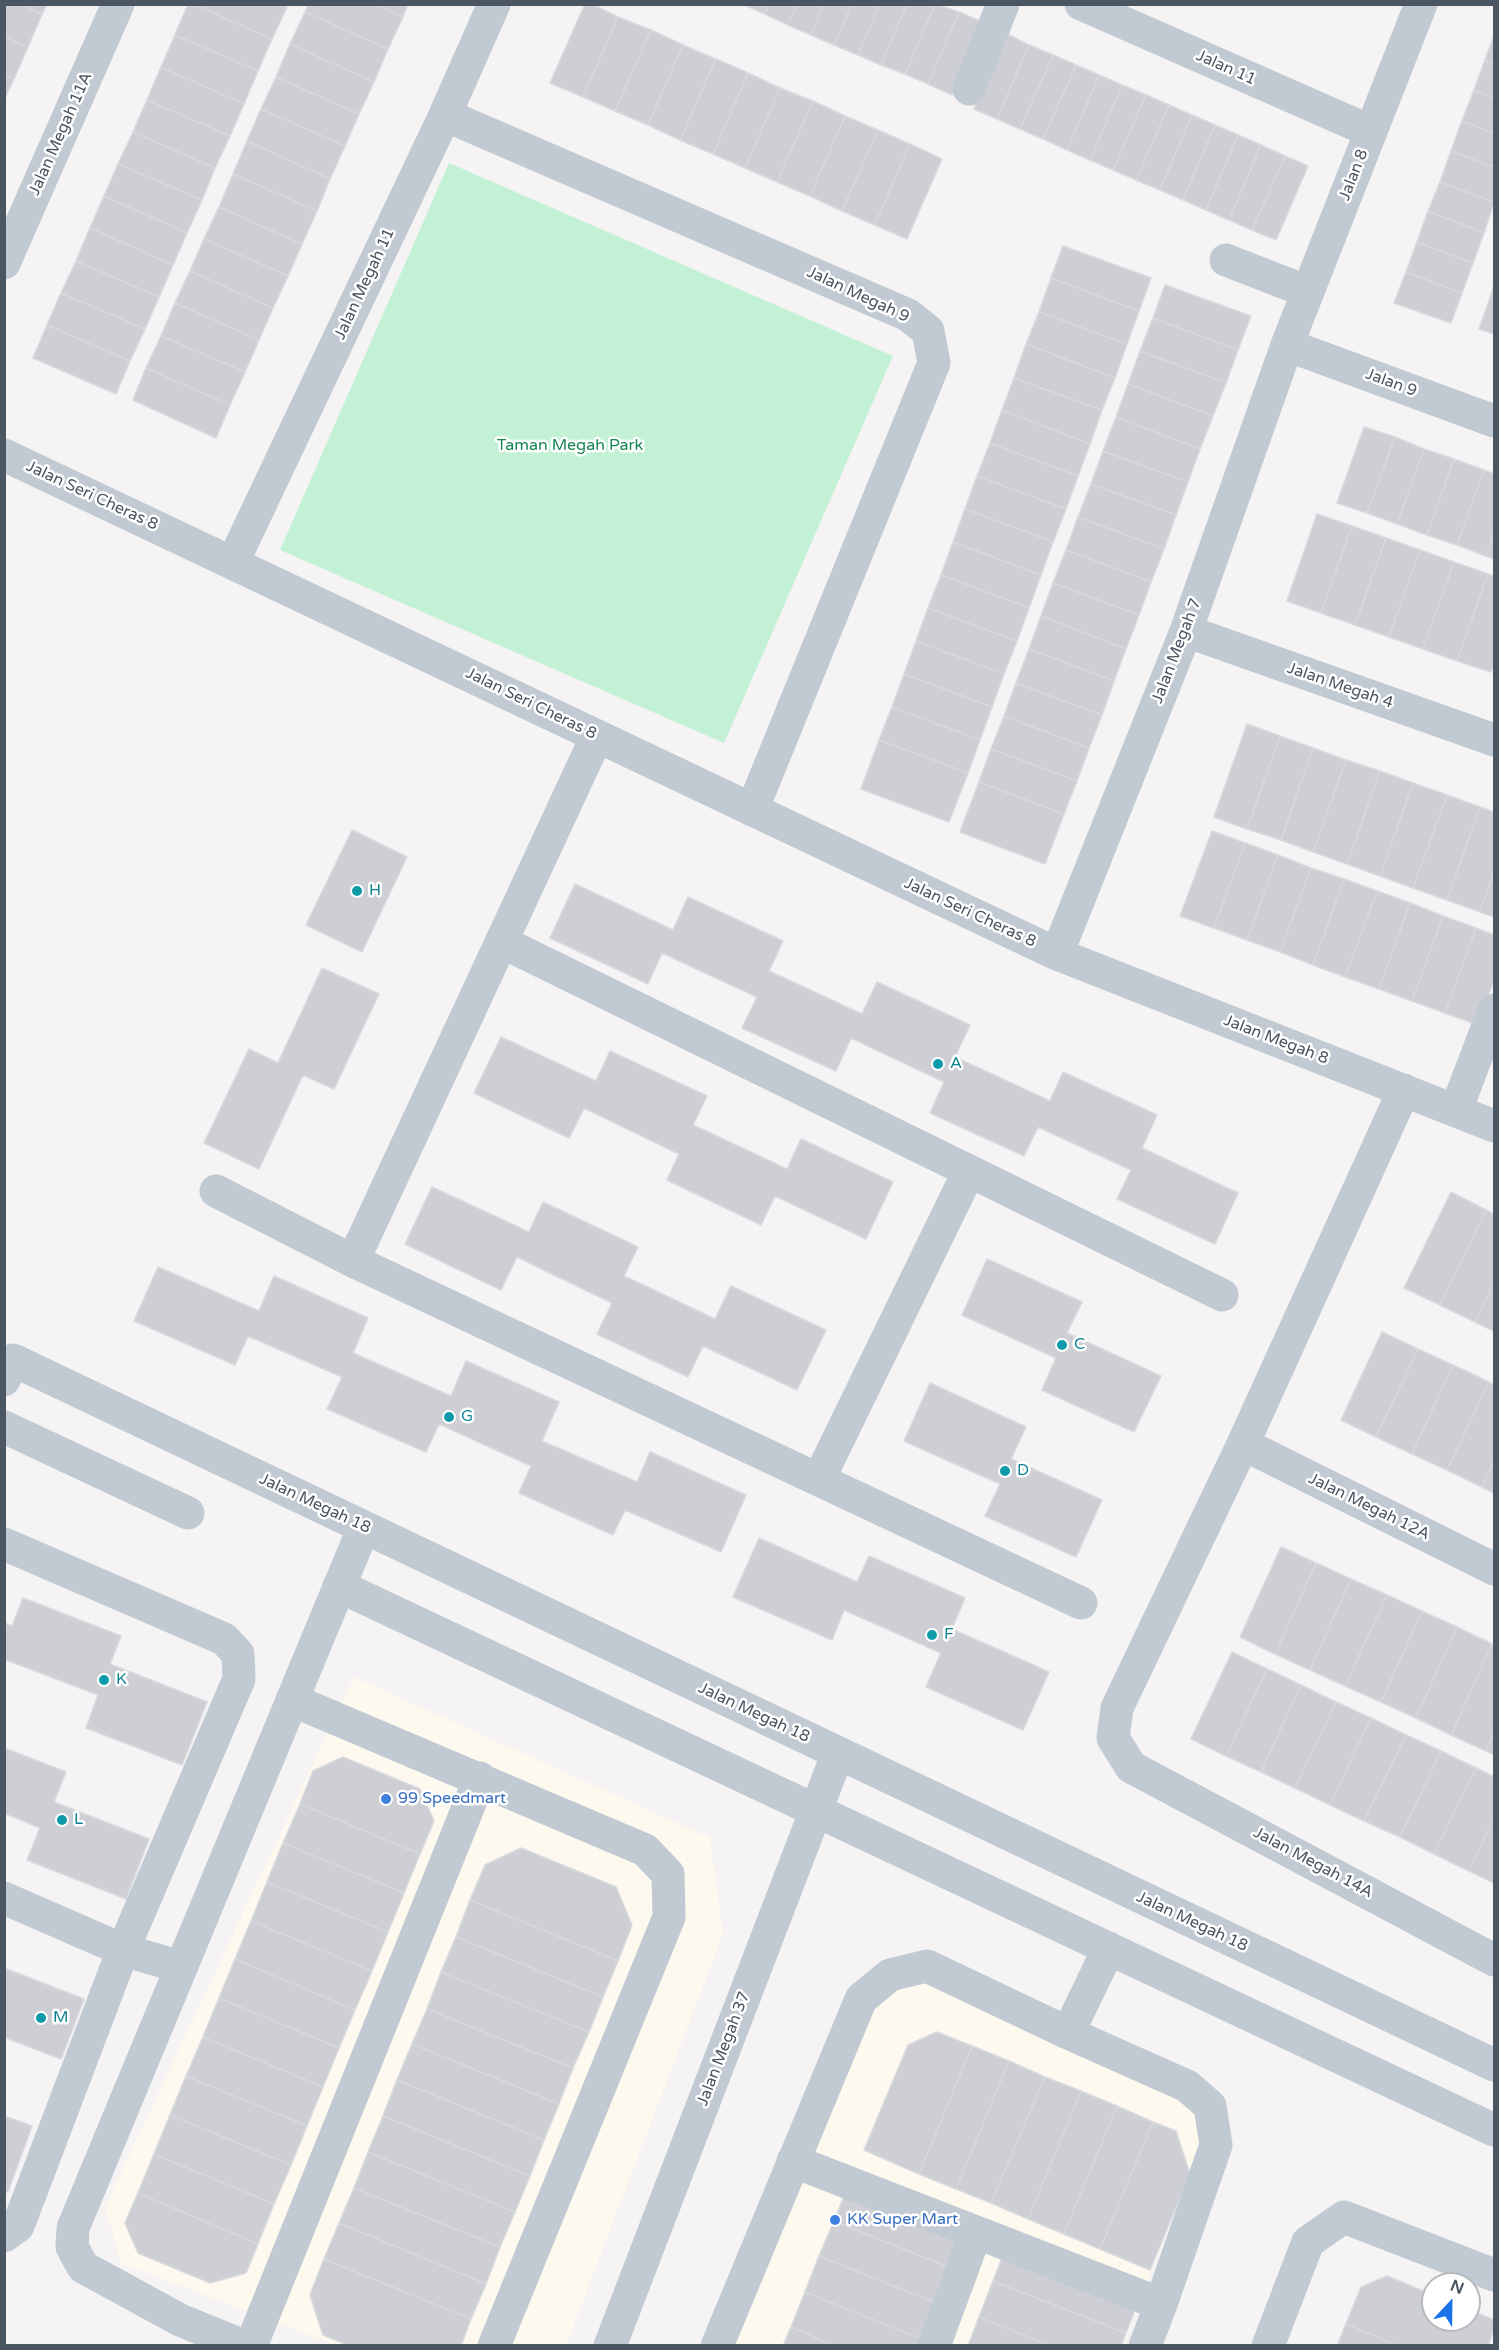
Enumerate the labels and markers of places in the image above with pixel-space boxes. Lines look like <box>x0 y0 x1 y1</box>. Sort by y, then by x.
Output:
place label: H <box>369 881 381 901</box>
marker: H <box>350 884 364 898</box>
place label: A <box>950 1054 962 1074</box>
marker: A <box>931 1057 945 1071</box>
place label: C <box>1074 1335 1085 1355</box>
marker: C <box>1055 1338 1069 1352</box>
place label: G <box>461 1407 473 1427</box>
marker: G <box>442 1410 456 1424</box>
place label: D <box>1017 1461 1029 1481</box>
marker: D <box>998 1464 1012 1478</box>
place label: F <box>944 1625 954 1645</box>
marker: F <box>925 1628 939 1642</box>
place label: K <box>116 1670 127 1690</box>
marker: K <box>97 1673 111 1687</box>
place label: 99 Speedmart <box>398 1789 506 1809</box>
marker: 99 Speedmart <box>379 1792 393 1806</box>
place label: L <box>74 1810 83 1830</box>
marker: L <box>55 1813 69 1827</box>
place label: M <box>53 2008 68 2028</box>
marker: M <box>34 2011 48 2025</box>
place label: KK Super Mart <box>847 2210 958 2230</box>
marker: KK Super Mart <box>828 2213 842 2227</box>

